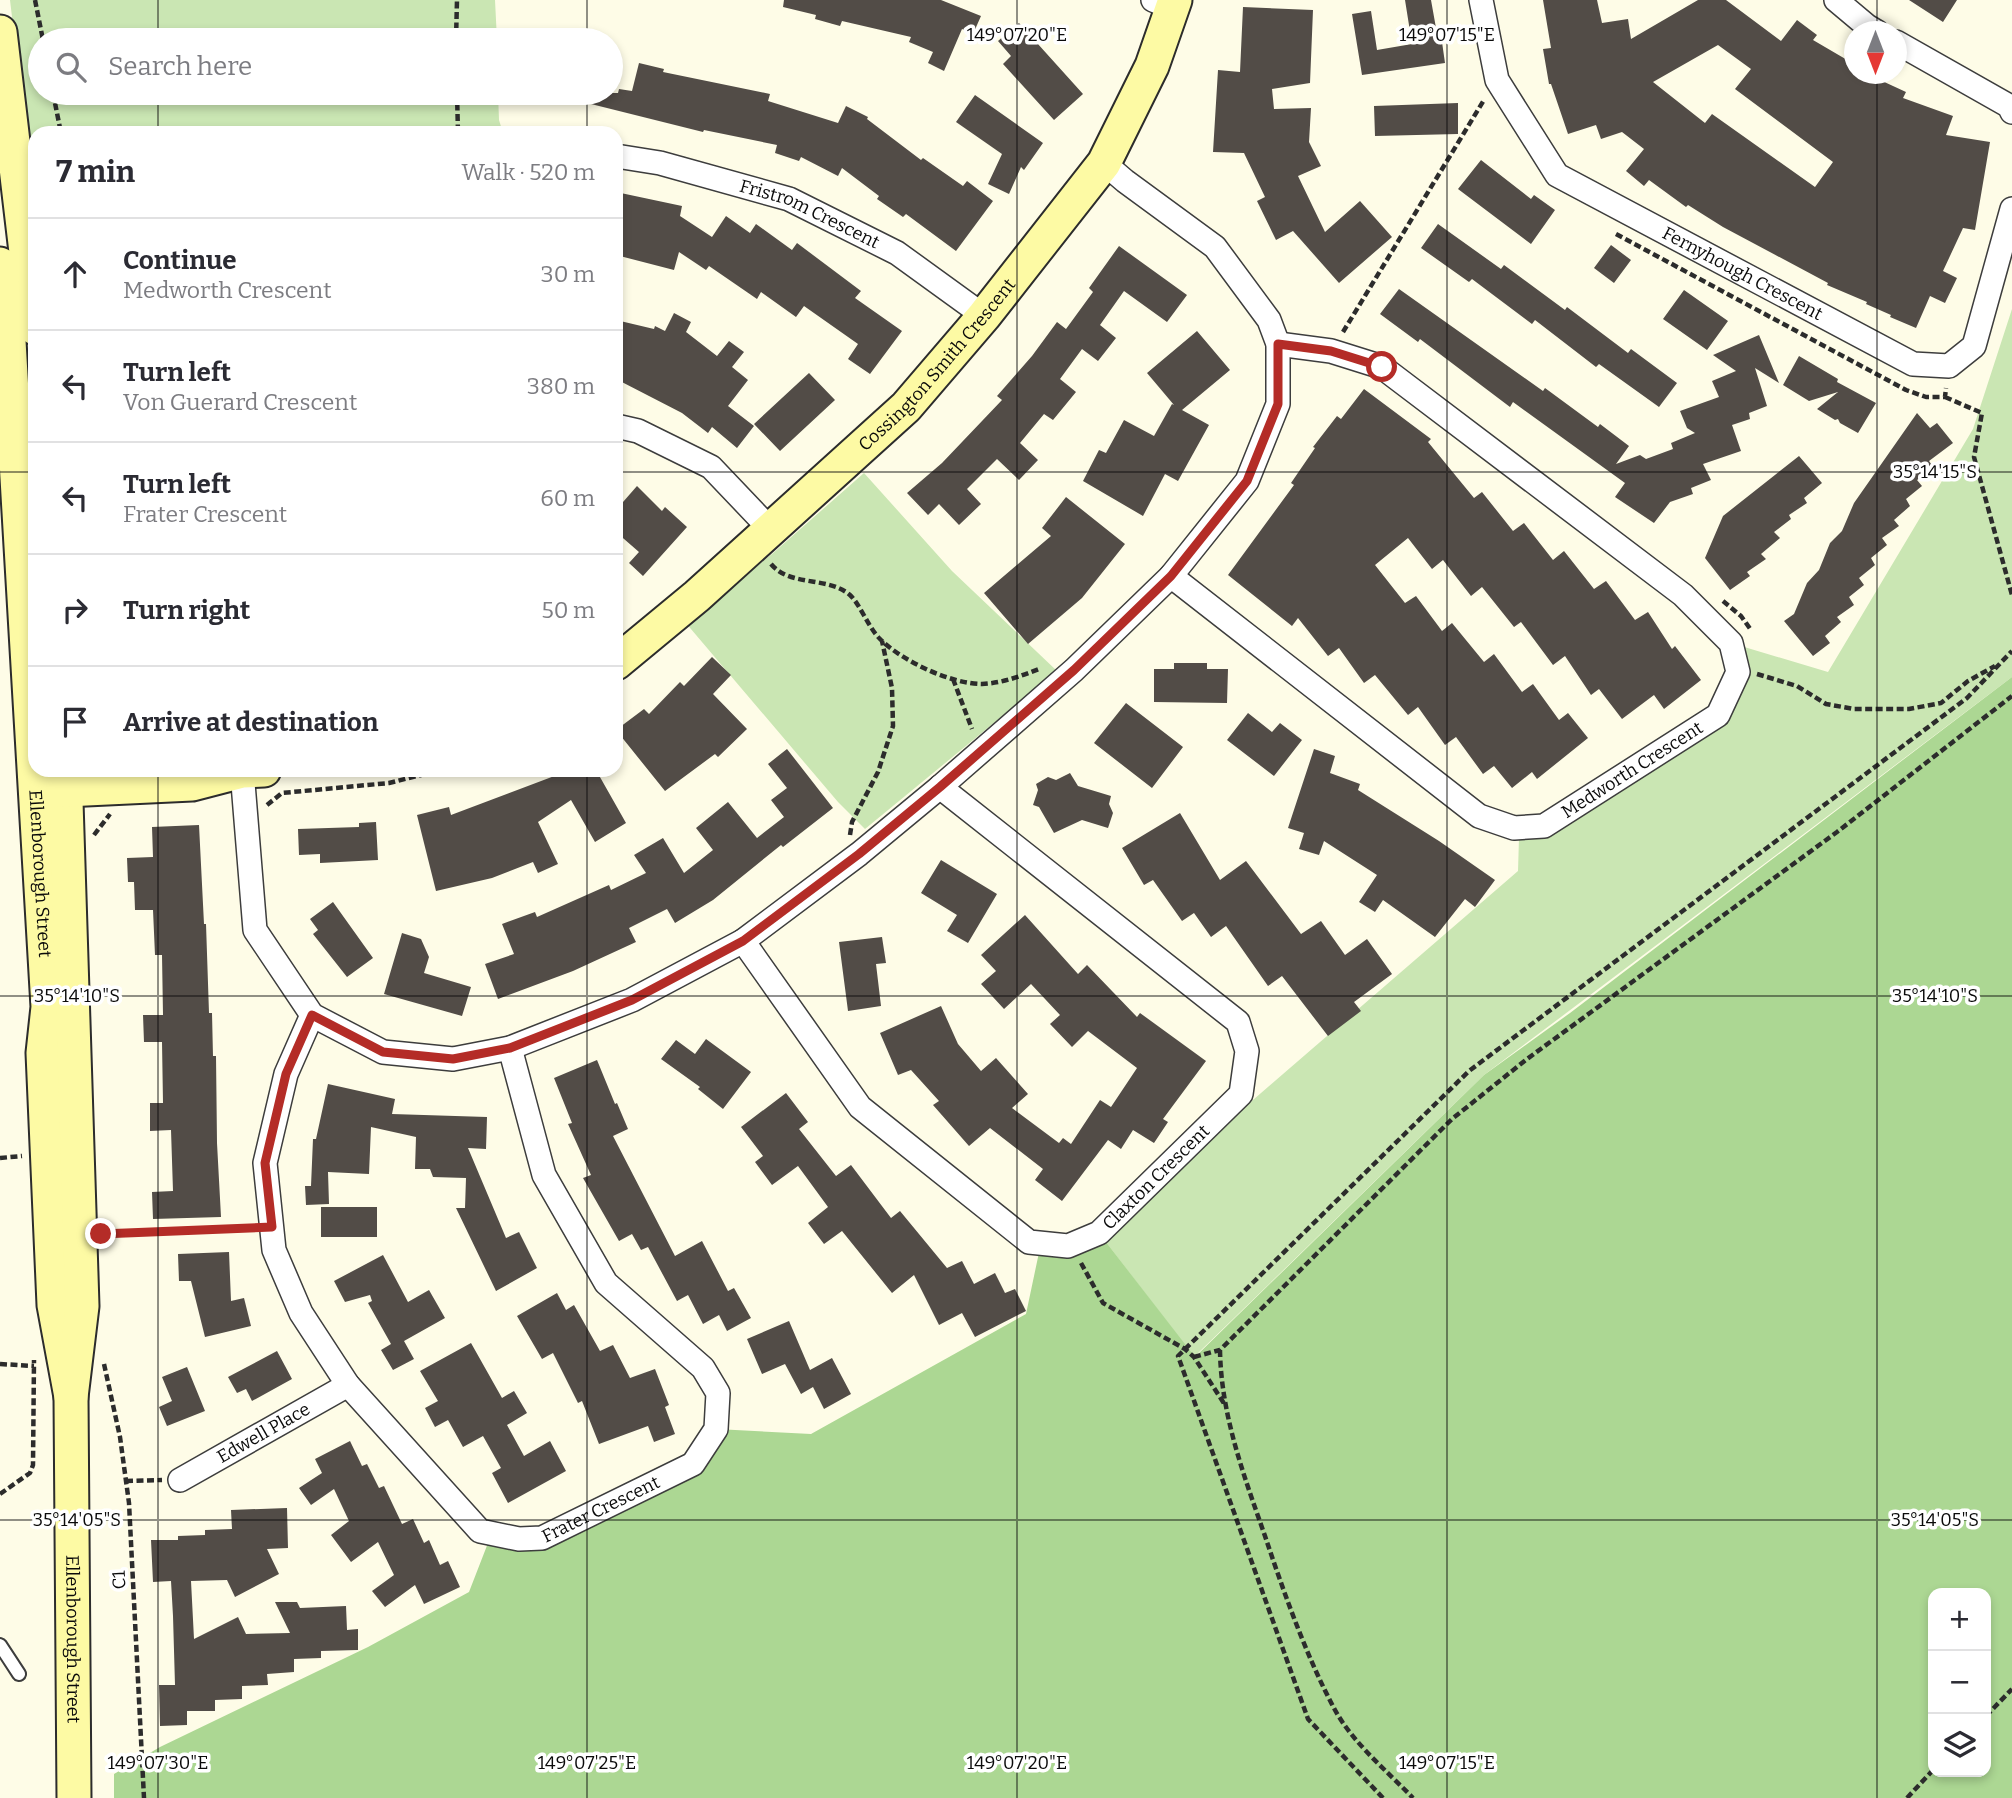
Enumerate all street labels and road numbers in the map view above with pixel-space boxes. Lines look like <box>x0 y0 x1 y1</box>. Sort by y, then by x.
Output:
street label: Fristrom Crescent <box>737 175 884 254</box>
street label: Fernyhough Crescent <box>1659 222 1827 325</box>
street label: Cossington Smith Crescent <box>854 274 1021 456</box>
street label: Medworth Crescent <box>1557 716 1707 823</box>
street label: Ellenborough Street <box>24 789 56 959</box>
street label: Claxton Crescent <box>1098 1120 1214 1234</box>
street label: Edwell Place <box>213 1398 314 1468</box>
street label: Frater Crescent <box>538 1471 664 1547</box>
street label: Ellenborough Street <box>61 1555 84 1724</box>
street label: C1 <box>107 1569 130 1590</box>

